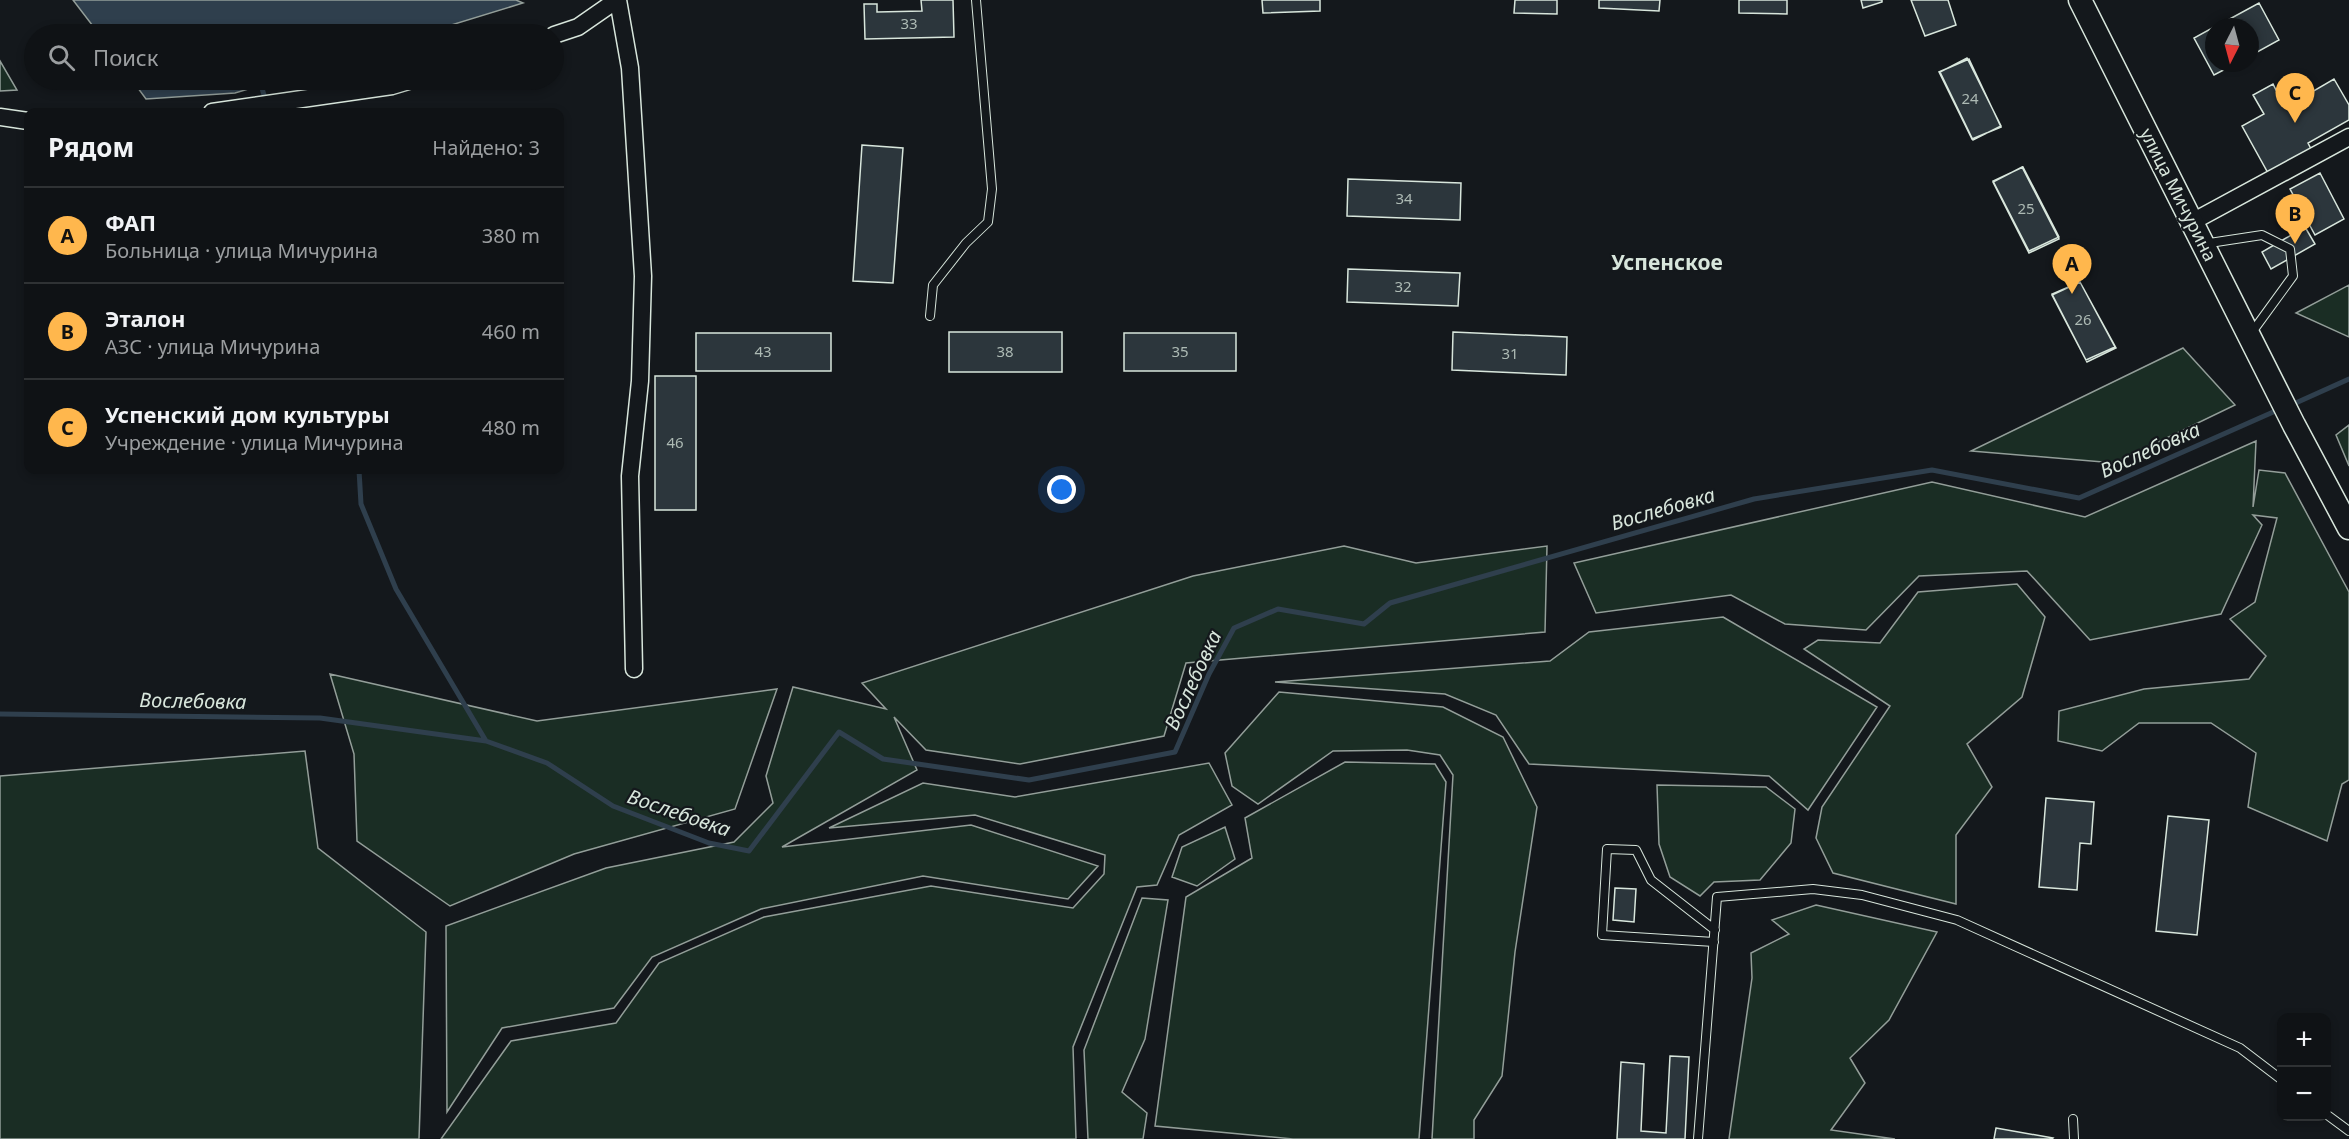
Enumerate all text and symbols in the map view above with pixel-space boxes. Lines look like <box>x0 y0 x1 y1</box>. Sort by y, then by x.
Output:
house number: 33 <box>900 13 918 33</box>
north arrow <box>2205 18 2259 72</box>
search box <box>24 24 564 90</box>
icon: search <box>45 41 78 74</box>
text: Поиск <box>93 42 158 72</box>
pin: C <box>2276 74 2314 123</box>
house number: 24 <box>1961 88 1979 108</box>
street label: улица Мичурина <box>2135 124 2223 265</box>
text: Рядом <box>48 129 134 165</box>
text: Найдено: 3 <box>432 134 540 161</box>
house number: 34 <box>1395 188 1413 208</box>
pin: B <box>2276 194 2314 244</box>
house number: 25 <box>2017 198 2035 218</box>
text: ФАП <box>105 207 156 237</box>
text: A <box>61 222 74 249</box>
text: 380 m <box>482 222 540 249</box>
text: Больница · улица Мичурина <box>105 237 378 264</box>
pin: A <box>2052 244 2092 294</box>
district label: Успенское <box>1611 248 1723 276</box>
house number: 32 <box>1394 276 1412 296</box>
text: Эталон <box>105 303 185 333</box>
house number: 26 <box>2074 309 2092 329</box>
text: B <box>61 318 74 345</box>
text: 460 m <box>482 318 540 345</box>
text: АЗС · улица Мичурина <box>105 333 320 360</box>
house number: 43 <box>754 341 772 361</box>
house number: 38 <box>996 341 1014 361</box>
house number: 35 <box>1171 341 1189 361</box>
house number: 31 <box>1501 343 1519 363</box>
text: Успенский дом культуры <box>105 399 390 429</box>
text: C <box>61 414 74 441</box>
text: 480 m <box>482 414 540 441</box>
water label: Вослебовка <box>2095 415 2204 484</box>
text: Учреждение · улица Мичурина <box>105 429 404 456</box>
house number: 46 <box>666 432 684 452</box>
your location <box>1047 475 1076 504</box>
water label: Вослебовка <box>1608 481 1718 536</box>
water label: Вослебовка <box>1158 626 1227 734</box>
water label: Вослебовка <box>139 686 247 715</box>
water label: Вослебовка <box>624 782 734 843</box>
map controls <box>2277 1013 2331 1121</box>
button: + <box>2277 1013 2331 1067</box>
button: − <box>2277 1067 2331 1121</box>

